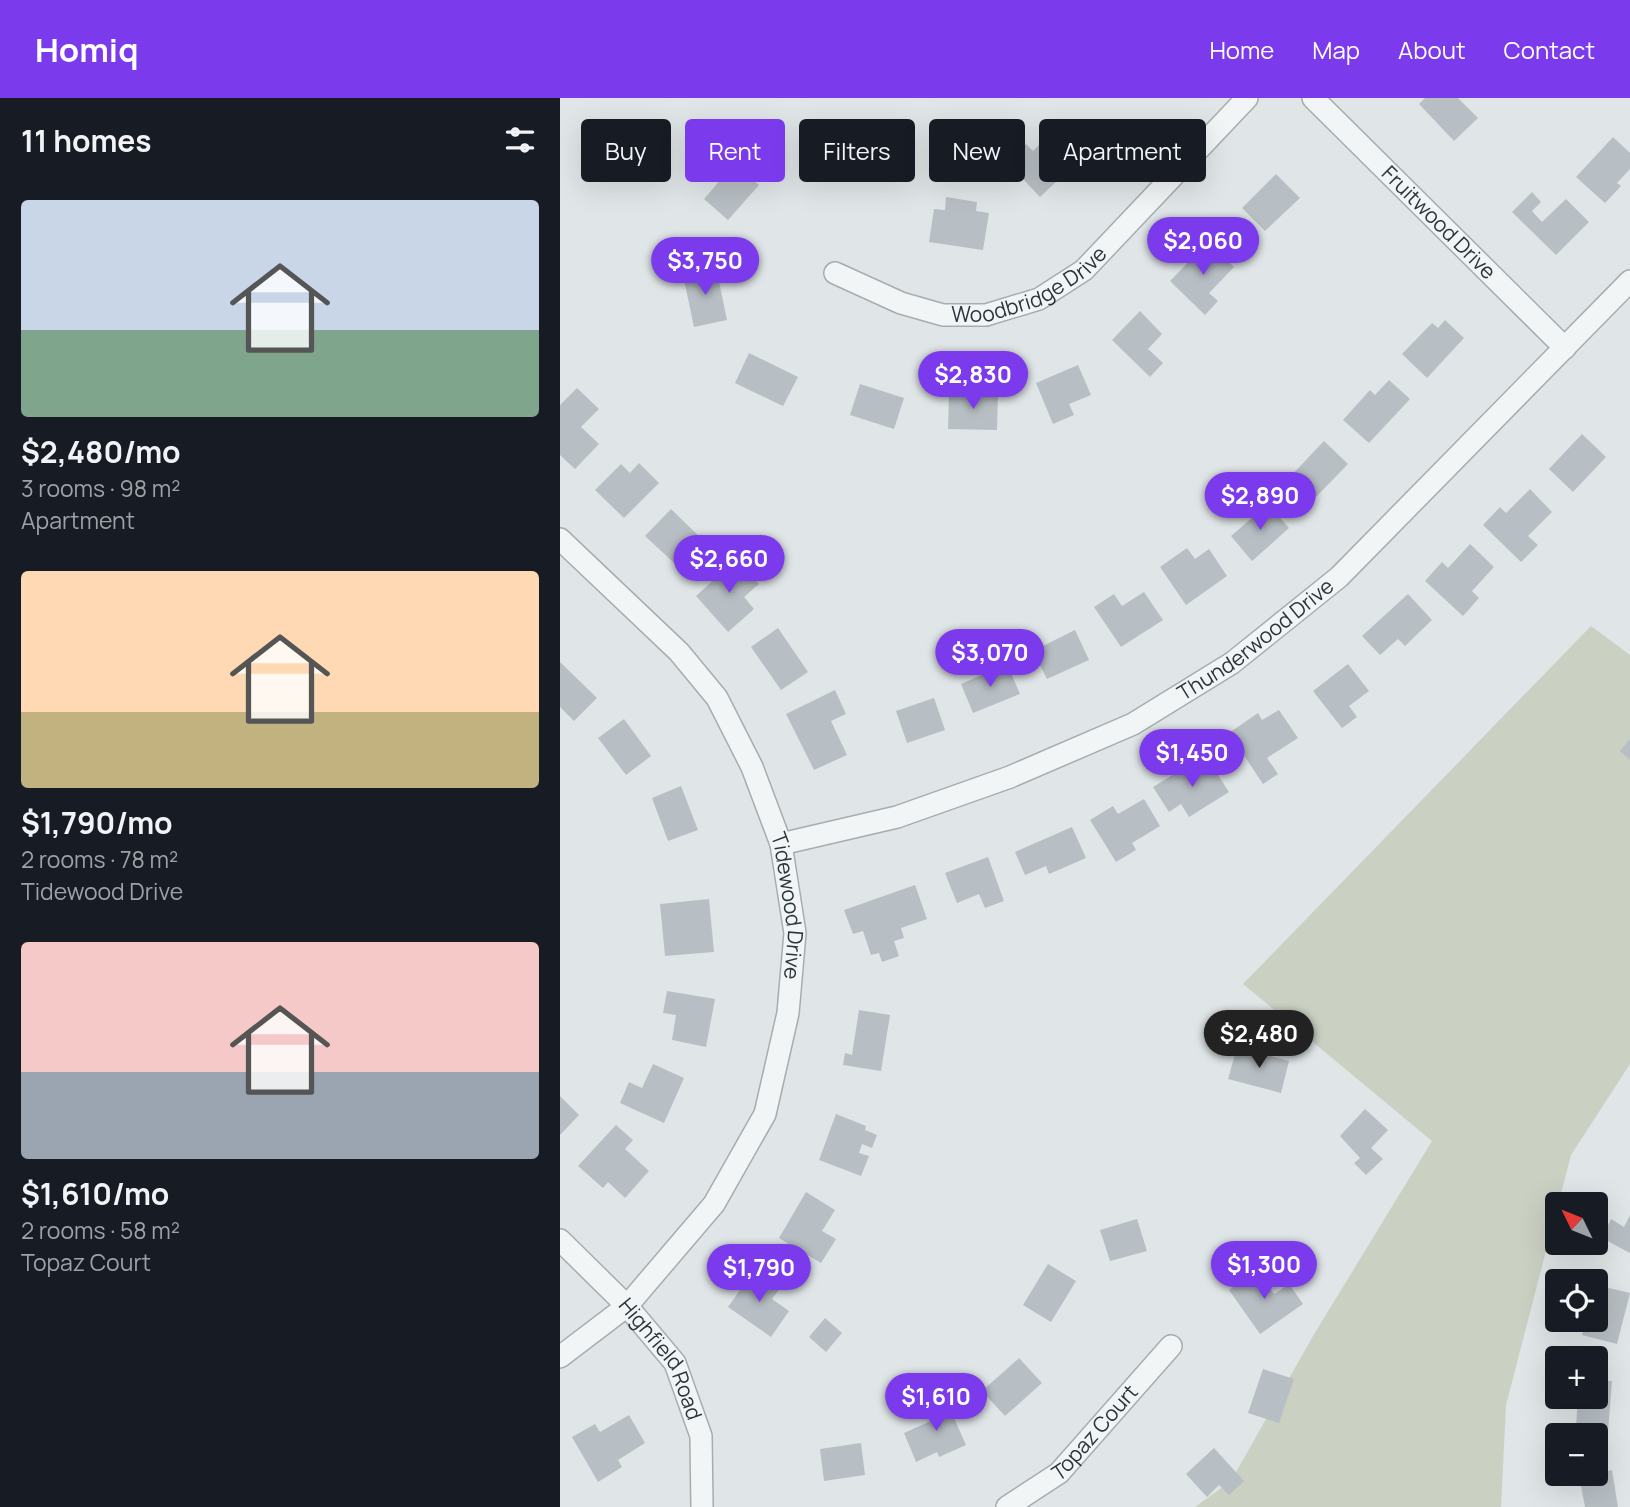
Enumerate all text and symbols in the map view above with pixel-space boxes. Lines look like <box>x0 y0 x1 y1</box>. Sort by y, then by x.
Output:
text: Homiq <box>35 27 139 72</box>
text: Home <box>1209 33 1274 66</box>
text: Map <box>1312 33 1360 66</box>
text: About <box>1398 33 1466 66</box>
text: Contact <box>1504 33 1595 66</box>
chip: Buy <box>581 119 671 182</box>
chip: Rent <box>685 119 785 182</box>
chip: Filters <box>799 119 915 182</box>
chip: New <box>929 119 1025 182</box>
chip: Apartment <box>1039 119 1206 182</box>
text: 11 homes <box>21 120 152 161</box>
icon: filters <box>501 121 539 159</box>
street label: Fruitwood Drive <box>1376 159 1503 285</box>
pin: $2,060 <box>1146 218 1260 277</box>
text: $2,060 <box>1163 224 1243 256</box>
pin: $3,750 <box>648 238 762 297</box>
street label: Woodbridge Drive <box>951 240 1112 329</box>
text: $3,750 <box>667 244 743 276</box>
icon: home <box>217 245 343 371</box>
pin: $2,830 <box>916 352 1030 411</box>
text: $2,830 <box>934 358 1012 390</box>
text: $2,480/mo <box>21 431 181 472</box>
text: 3 rooms · 98 m² <box>21 472 181 504</box>
pin: $2,890 <box>1203 472 1317 532</box>
text: $2,890 <box>1221 479 1299 511</box>
text: Apartment <box>21 504 135 536</box>
pin: $2,660 <box>672 536 786 595</box>
text: $2,660 <box>690 542 768 574</box>
street label: Thunderwood Drive <box>1172 572 1339 706</box>
icon: home <box>217 616 343 742</box>
pin: $3,070 <box>933 630 1047 689</box>
text: $3,070 <box>951 636 1029 668</box>
pin: $1,450 <box>1135 730 1249 789</box>
text: $1,450 <box>1155 736 1229 768</box>
text: $1,790/mo <box>21 802 173 843</box>
street label: Tidewood Drive <box>765 828 810 981</box>
text: 2 rooms · 78 m² <box>21 843 178 875</box>
text: Tidewood Drive <box>21 875 183 907</box>
icon: home <box>217 987 343 1113</box>
pin: $2,480 <box>1202 1010 1316 1070</box>
text: $2,480 <box>1220 1017 1298 1049</box>
text: $1,610/mo <box>21 1173 169 1214</box>
north arrow <box>1545 1192 1608 1255</box>
map controls <box>1545 1192 1608 1486</box>
text: 2 rooms · 58 m² <box>21 1214 180 1246</box>
pin: $1,300 <box>1207 1242 1321 1301</box>
pin: $1,790 <box>702 1244 816 1304</box>
text: Topaz Court <box>21 1246 151 1278</box>
text: $1,300 <box>1227 1248 1301 1280</box>
text: $1,790 <box>723 1251 795 1283</box>
button: locate <box>1545 1269 1608 1332</box>
street label: Highfield Road <box>613 1292 709 1424</box>
button: + <box>1545 1346 1608 1409</box>
pin: $1,610 <box>879 1374 993 1433</box>
street label: Topaz Court <box>1046 1378 1144 1487</box>
text: $1,610 <box>901 1380 971 1412</box>
button: − <box>1545 1423 1608 1486</box>

